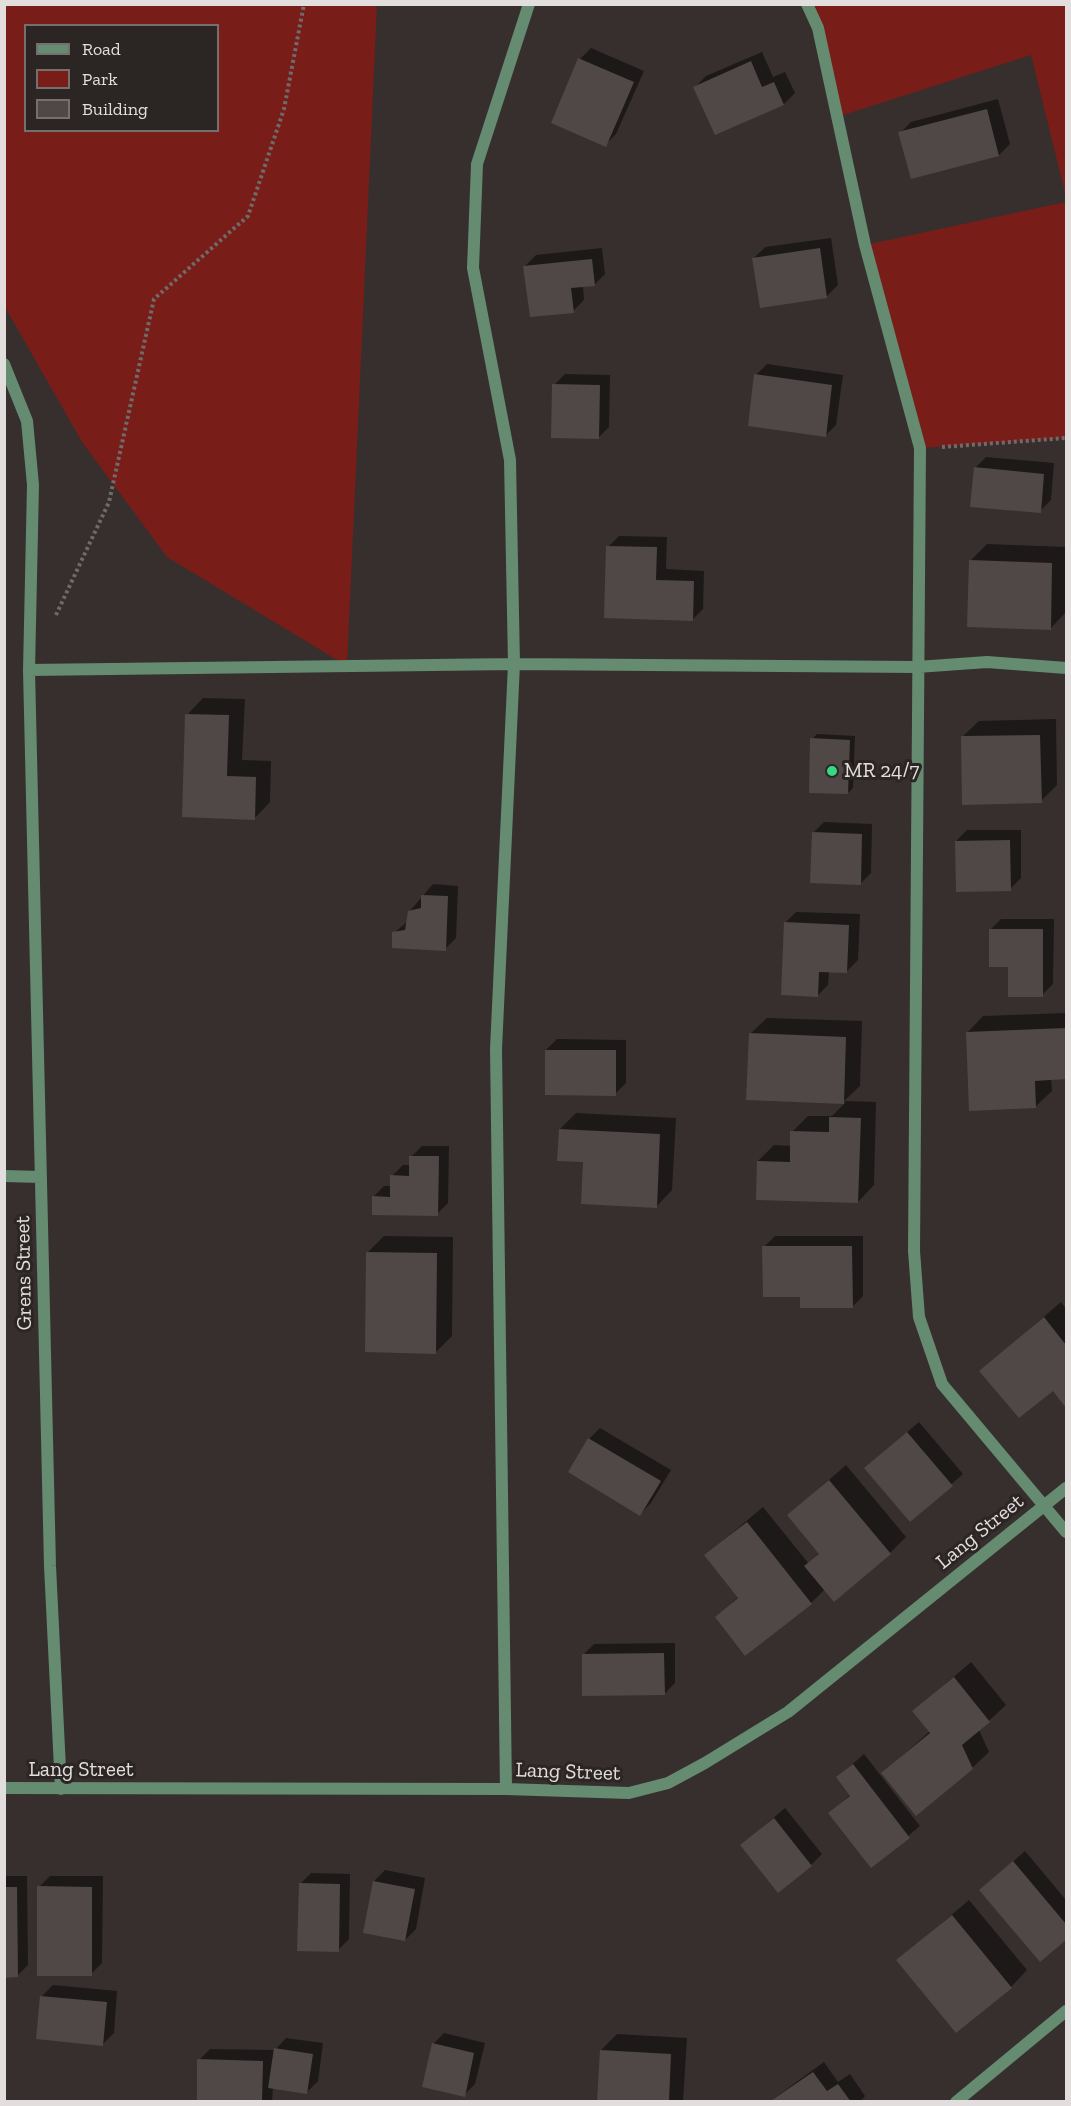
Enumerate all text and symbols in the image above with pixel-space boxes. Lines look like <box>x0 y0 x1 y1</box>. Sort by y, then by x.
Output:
legend <box>24 24 219 132</box>
text: Road <box>82 38 121 60</box>
text: Park <box>82 68 118 90</box>
text: Building <box>82 98 148 120</box>
place label: MR 24/7 <box>844 758 919 784</box>
marker: MR 24/7 <box>825 764 839 778</box>
street label: Grens Street <box>10 1216 38 1330</box>
street label: Lang Street <box>931 1489 1029 1575</box>
street label: Lang Street <box>28 1757 134 1783</box>
street label: Lang Street <box>515 1758 621 1786</box>

